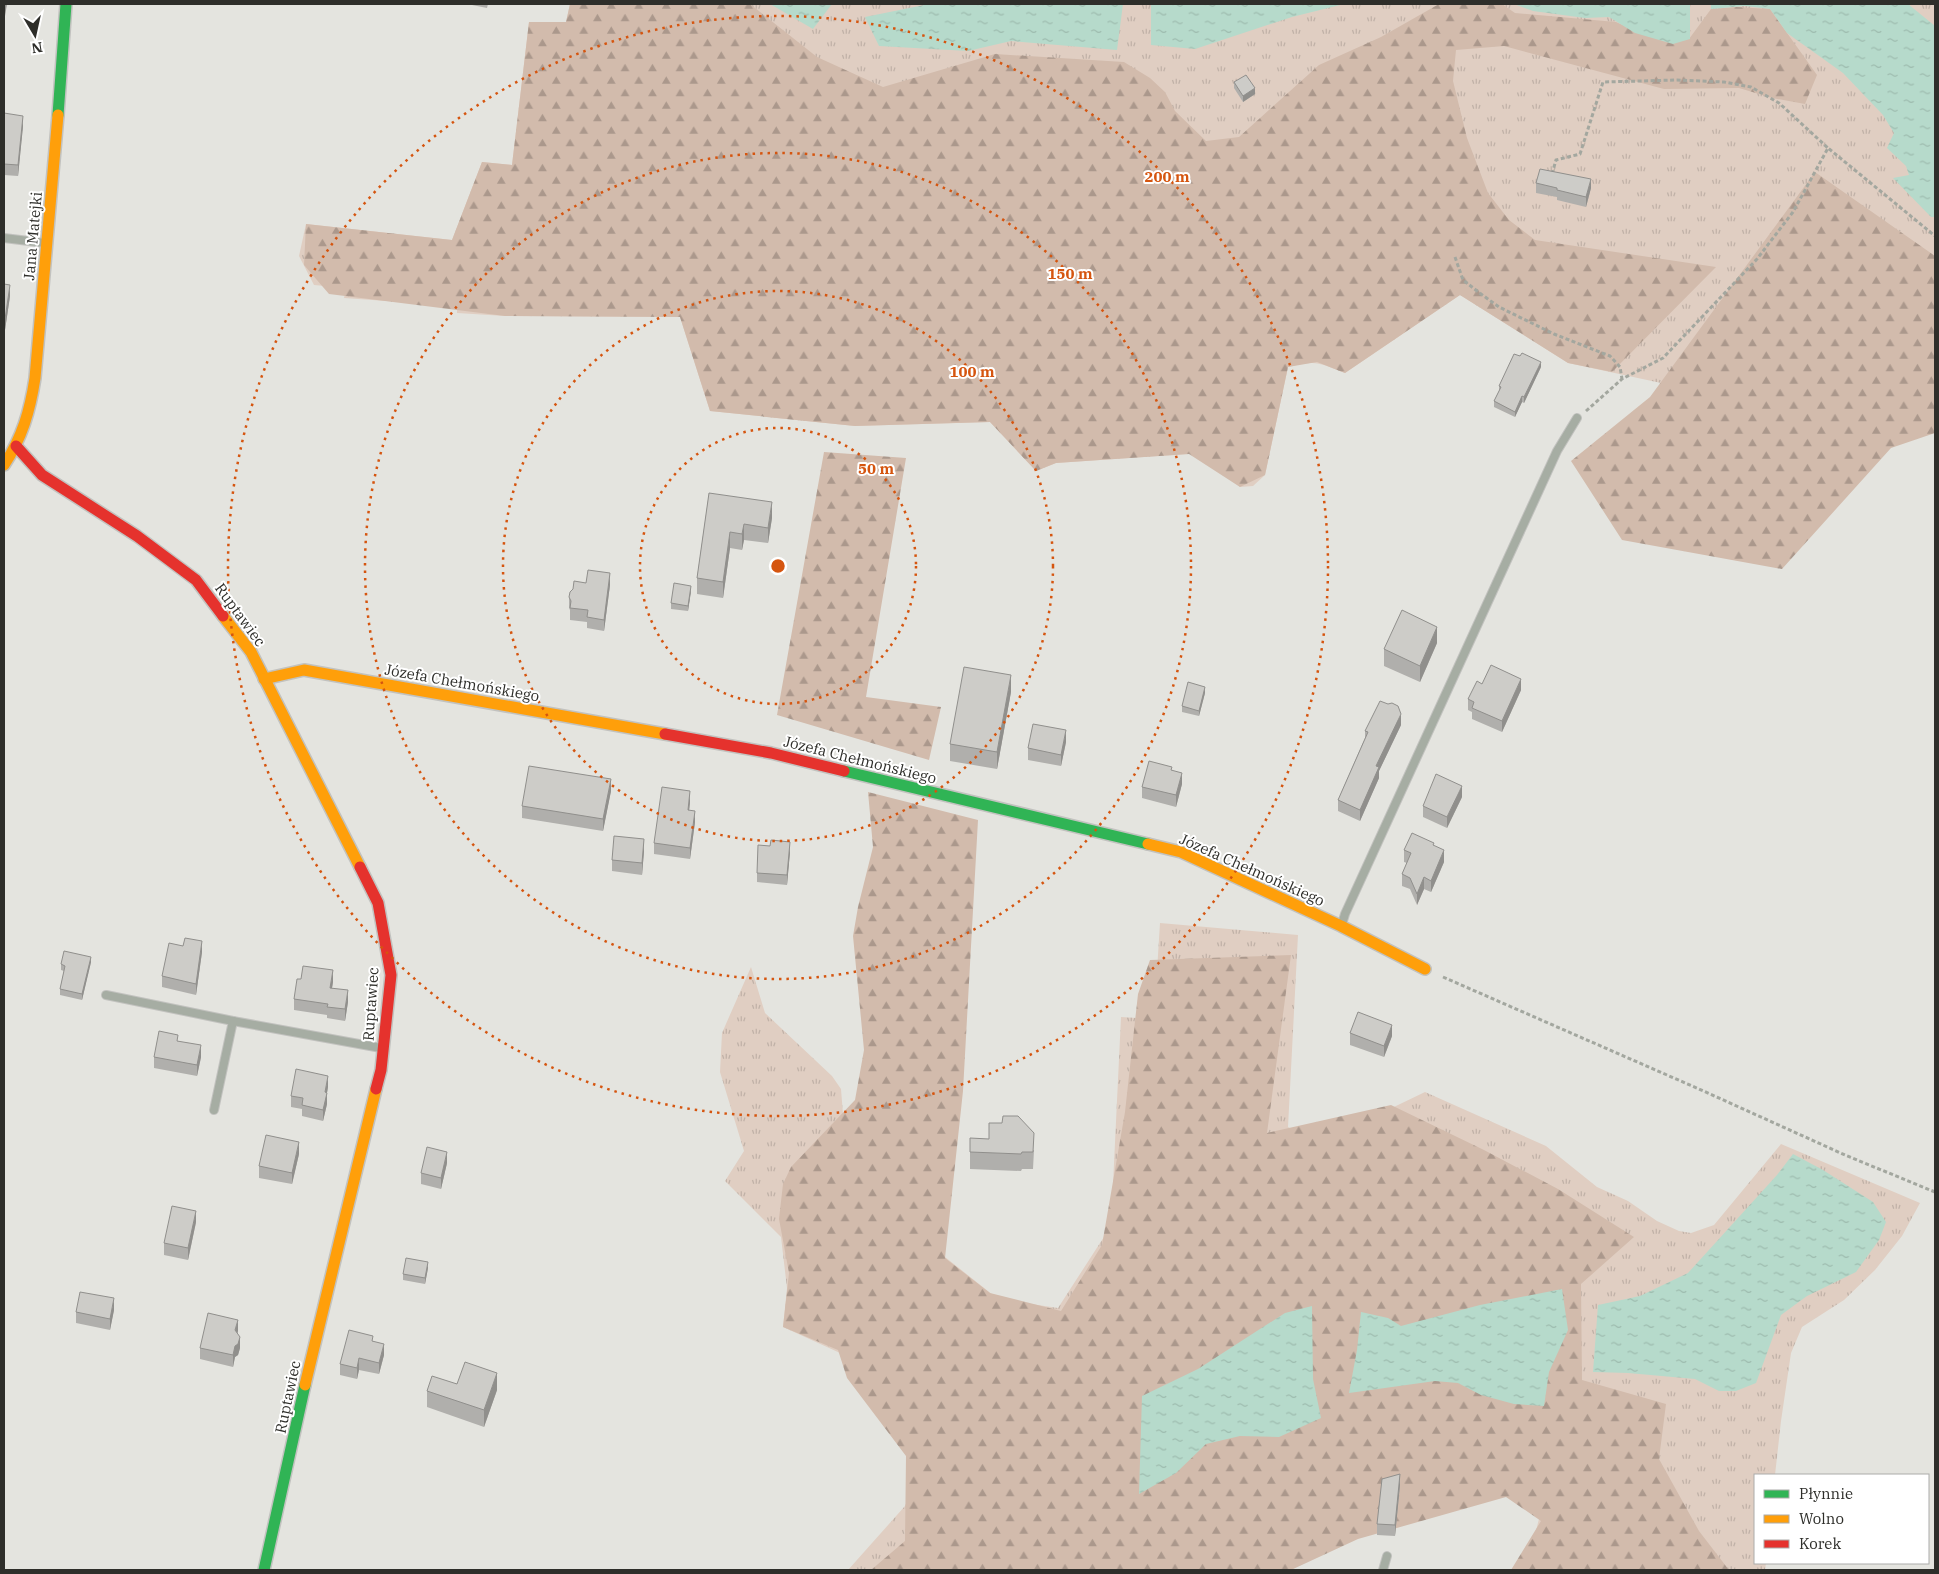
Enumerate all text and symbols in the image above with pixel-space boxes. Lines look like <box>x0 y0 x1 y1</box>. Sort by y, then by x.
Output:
north arrow <box>10 10 60 60</box>
text: N <box>30 38 44 58</box>
text: 200 m <box>1144 167 1190 186</box>
street label: Jana Matejki <box>19 191 46 281</box>
text: 150 m <box>1047 264 1093 283</box>
text: 100 m <box>949 362 995 381</box>
text: 50 m <box>858 459 894 478</box>
centre of rings <box>769 557 787 575</box>
street label: Ruptawiec <box>211 579 270 650</box>
street label: Józefa Chełmońskiego <box>383 660 541 705</box>
street label: Józefa Chełmońskiego <box>782 731 938 788</box>
street label: Józefa Chełmońskiego <box>1177 829 1328 910</box>
street label: Ruptawiec <box>358 966 383 1042</box>
street label: Ruptawiec <box>271 1358 305 1435</box>
legend <box>1754 1474 1929 1564</box>
text: Płynnie <box>1799 1484 1853 1503</box>
text: Wolno <box>1799 1509 1844 1528</box>
text: Korek <box>1799 1534 1841 1553</box>

